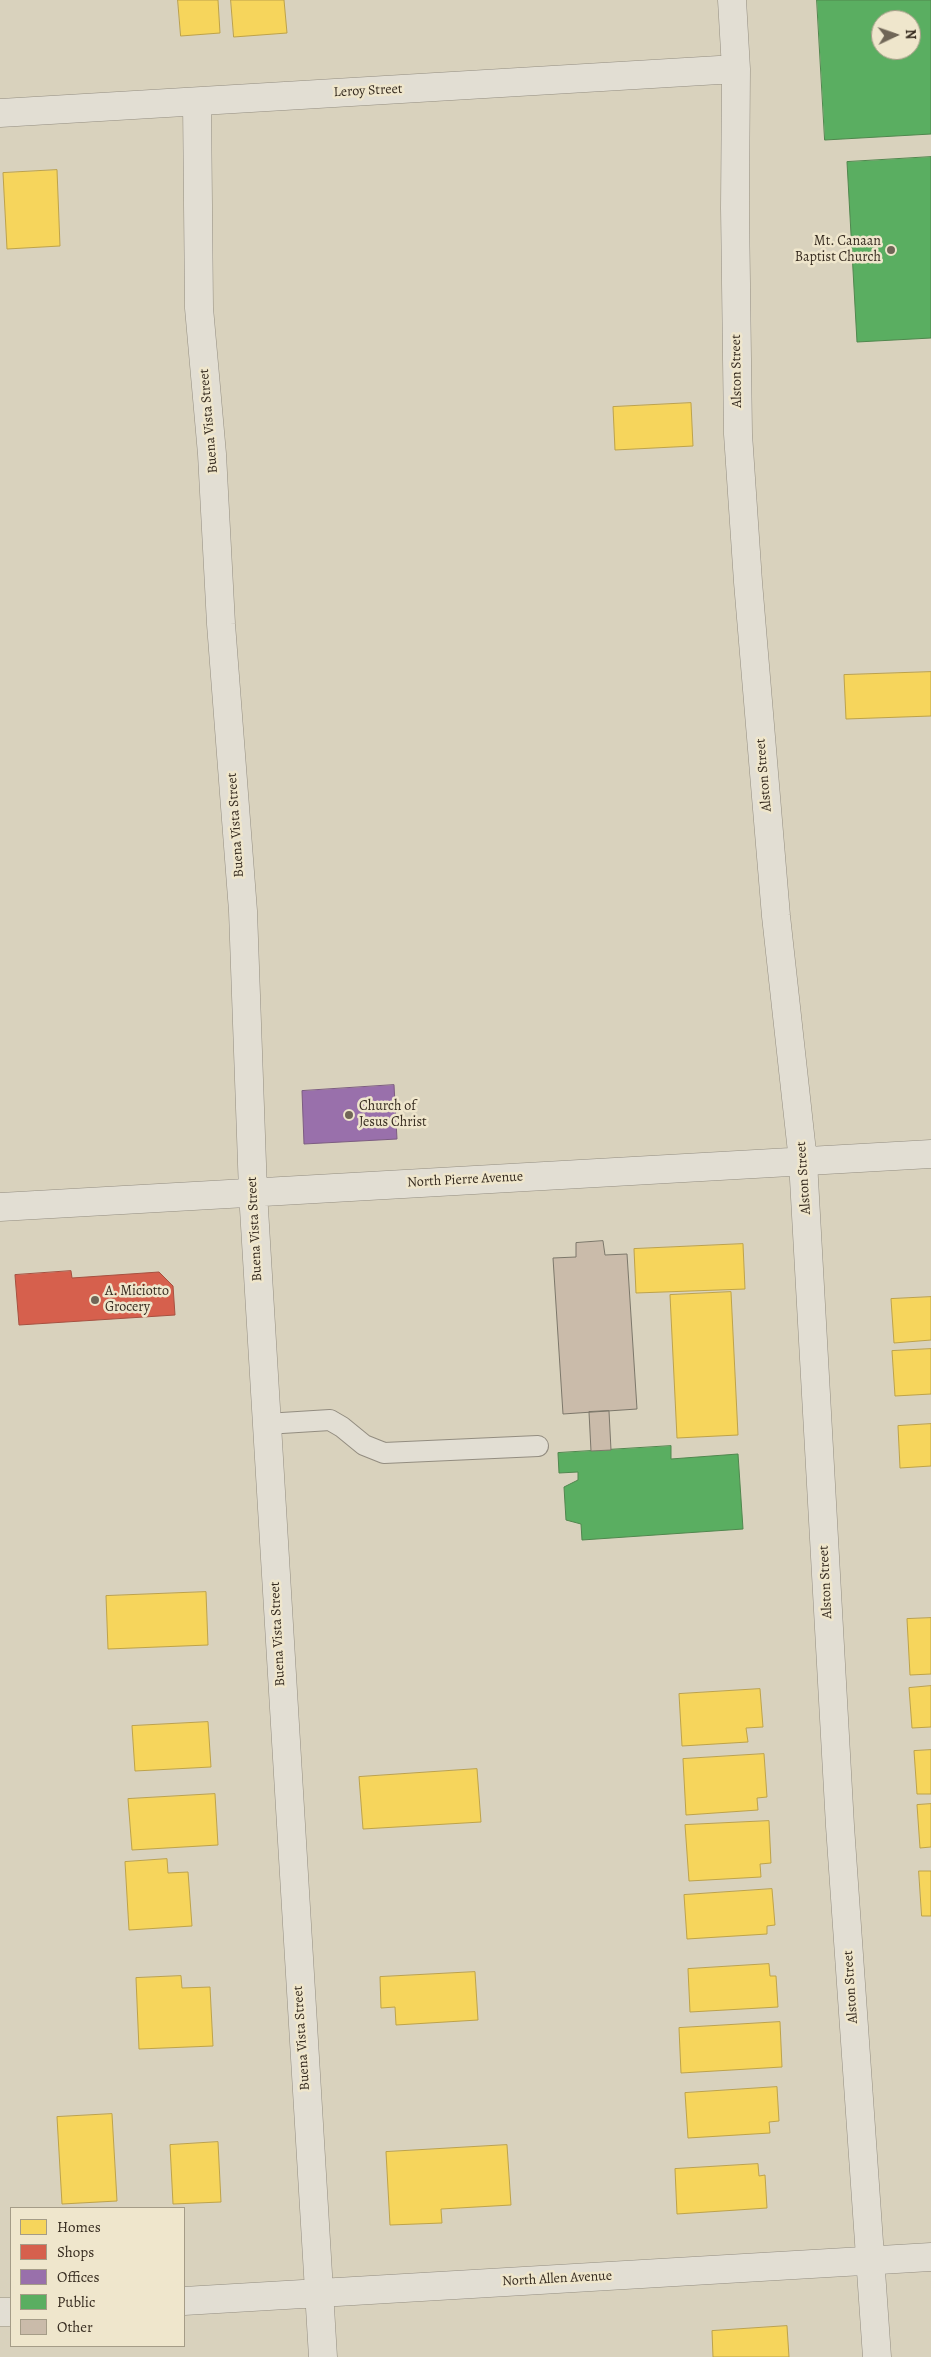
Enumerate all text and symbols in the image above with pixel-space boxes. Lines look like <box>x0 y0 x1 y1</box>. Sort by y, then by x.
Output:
north arrow <box>871 10 921 60</box>
text: N <box>901 29 920 40</box>
street label: Leroy Street <box>333 81 403 101</box>
place label: Mt. Canaan Baptist Church <box>795 234 881 266</box>
marker: Mt. Canaan Baptist Church <box>885 244 897 256</box>
street label: Alston Street <box>728 334 746 408</box>
street label: Buena Vista Street <box>196 368 222 474</box>
street label: Alston Street <box>752 738 776 812</box>
street label: Buena Vista Street <box>224 772 248 878</box>
place label: Church of Jesus Christ <box>359 1099 427 1132</box>
marker: Church of Jesus Christ <box>343 1109 355 1121</box>
street label: Alston Street <box>793 1141 815 1215</box>
street label: North Pierre Avenue <box>407 1169 523 1191</box>
street label: Buena Vista Street <box>244 1176 266 1282</box>
place label: A. Miciotto Grocery <box>105 1284 169 1316</box>
marker: A. Miciotto Grocery <box>89 1294 101 1306</box>
street label: Alston Street <box>816 1545 836 1619</box>
street label: Buena Vista Street <box>267 1581 289 1687</box>
street label: Alston Street <box>840 1950 862 2024</box>
street label: Buena Vista Street <box>290 1985 314 2091</box>
legend <box>10 2207 185 2347</box>
text: Homes <box>57 2217 101 2237</box>
text: Shops <box>57 2242 94 2262</box>
text: Offices <box>57 2267 100 2287</box>
street label: North Allen Avenue <box>502 2268 612 2290</box>
text: Public <box>57 2292 95 2312</box>
text: Other <box>57 2317 93 2337</box>

